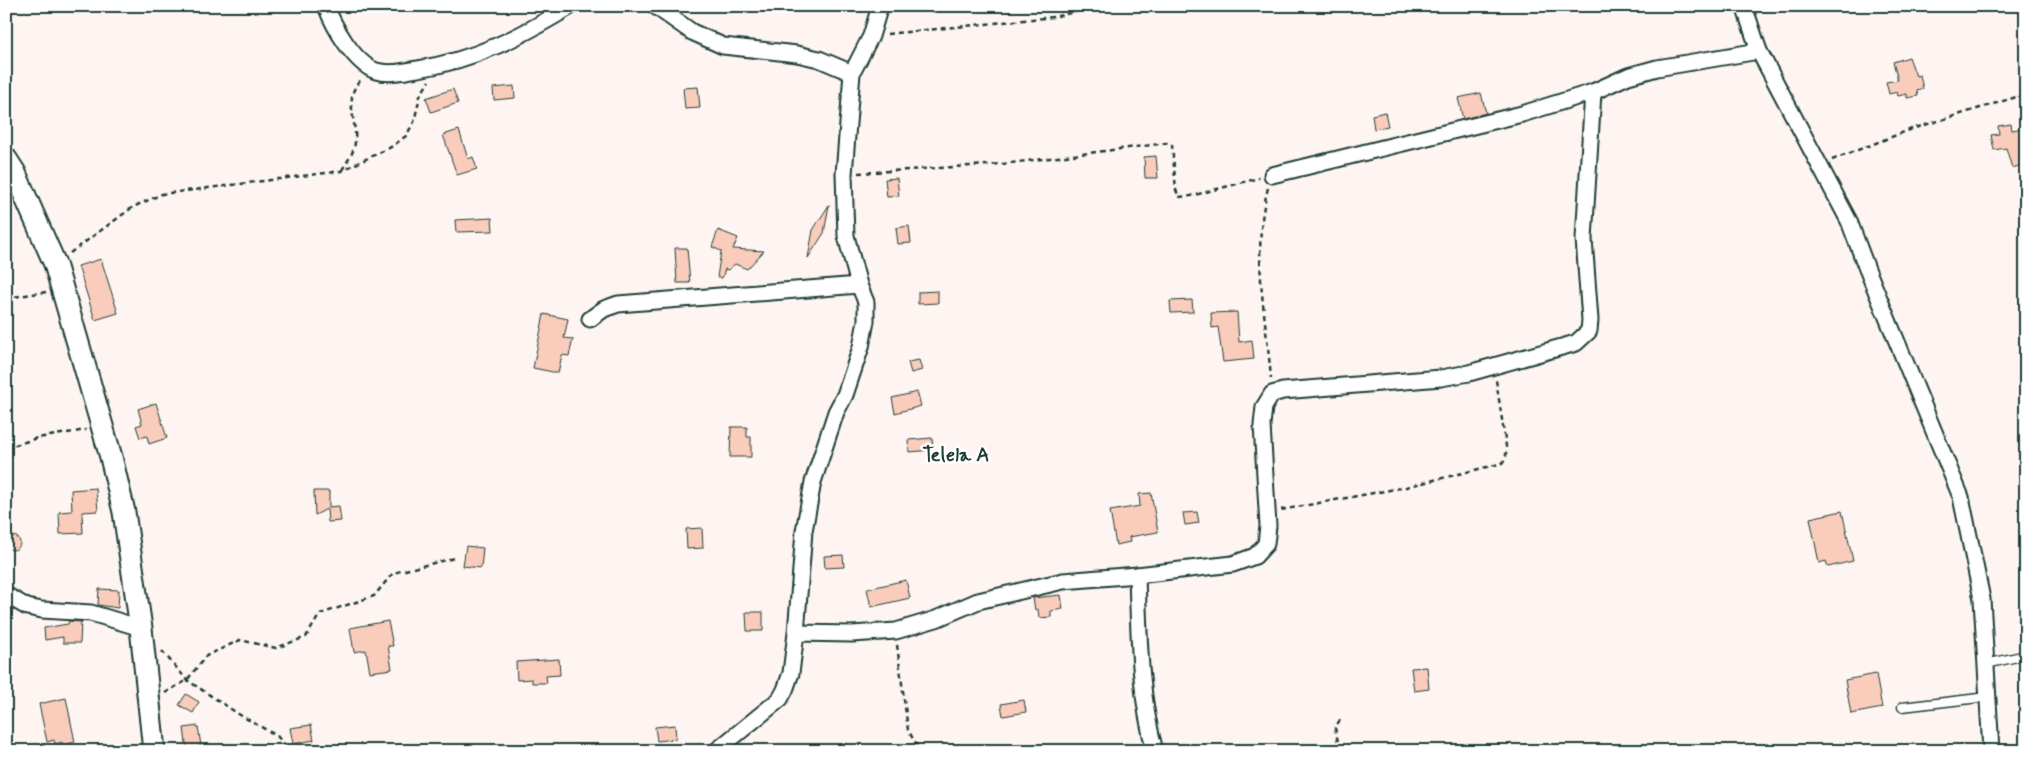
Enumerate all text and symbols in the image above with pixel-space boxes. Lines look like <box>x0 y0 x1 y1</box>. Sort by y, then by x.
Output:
district label: Telela A <box>923 442 989 469</box>

